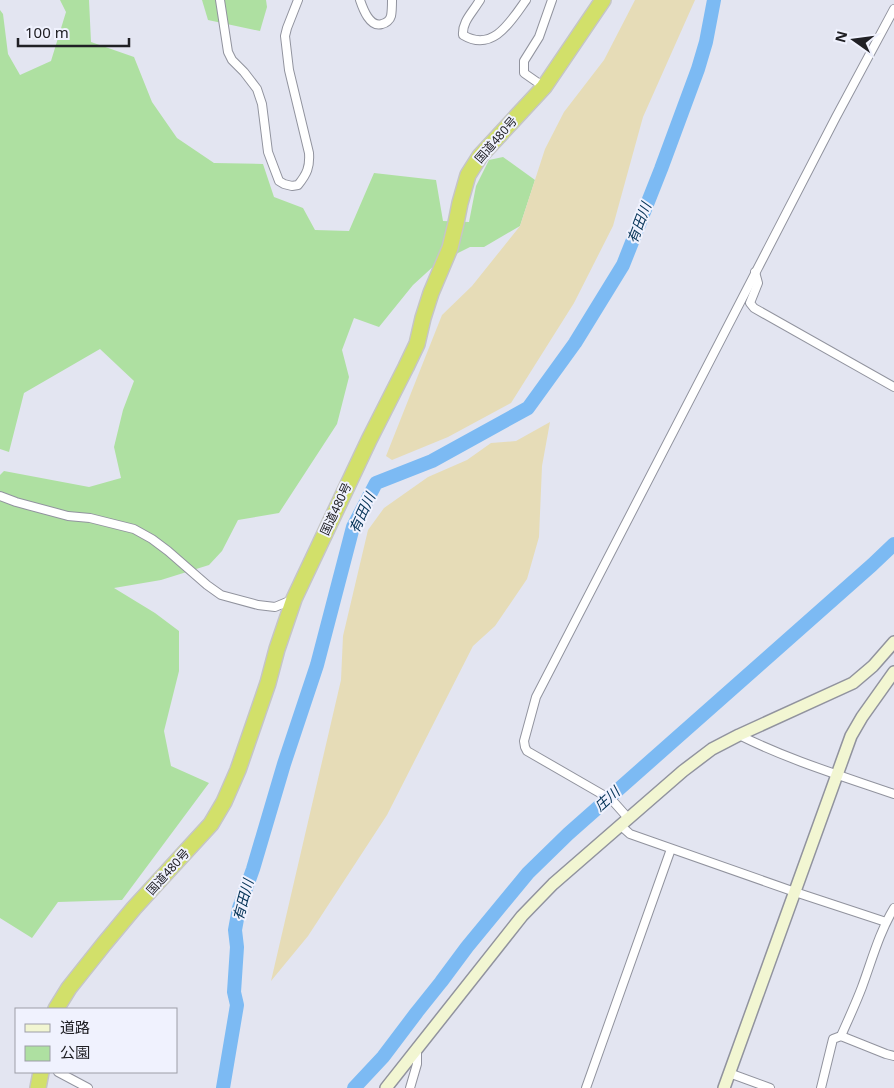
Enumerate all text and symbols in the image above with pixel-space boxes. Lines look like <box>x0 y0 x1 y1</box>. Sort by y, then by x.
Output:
scale bar <box>18 15 129 47</box>
north arrow <box>829 15 879 65</box>
text: 100 m <box>25 22 69 42</box>
text: N <box>830 29 851 45</box>
street label: 国道480号 <box>471 113 521 167</box>
water label: 有田川 <box>622 198 656 246</box>
street label: 国道480号 <box>316 480 355 538</box>
water label: 有田川 <box>344 488 380 536</box>
water label: 庄川 <box>590 781 625 815</box>
street label: 国道480号 <box>142 845 193 898</box>
water label: 有田川 <box>228 875 258 923</box>
legend <box>15 1008 178 1073</box>
text: 道路 <box>60 1017 90 1037</box>
text: 公園 <box>60 1042 90 1062</box>

